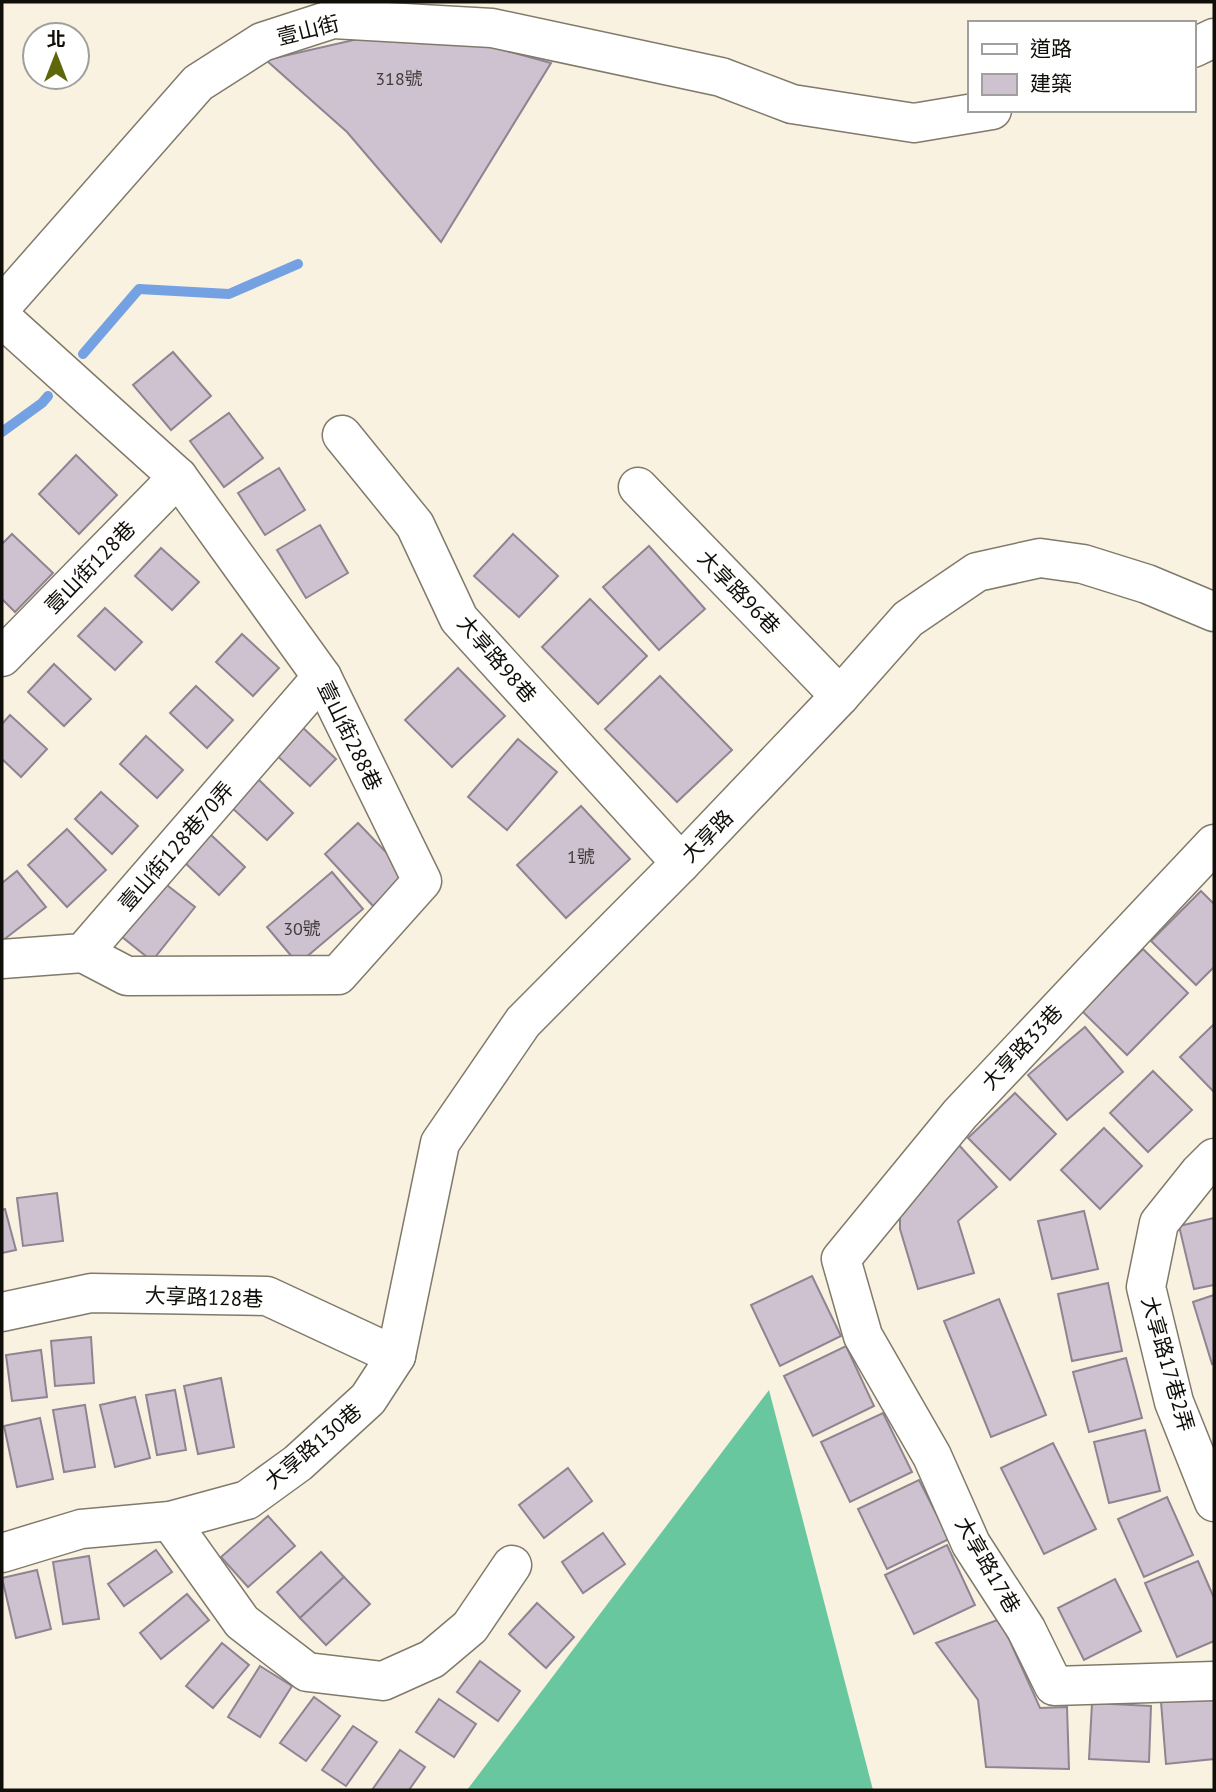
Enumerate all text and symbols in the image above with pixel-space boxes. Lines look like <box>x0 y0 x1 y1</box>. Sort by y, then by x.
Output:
street label: 壹山街 <box>274 9 342 51</box>
north arrow <box>21 21 91 91</box>
legend <box>968 21 1195 112</box>
text: 北 <box>46 27 66 51</box>
text: 道路 <box>1030 35 1072 62</box>
house number: 318號 <box>375 67 423 90</box>
text: 建築 <box>1030 70 1072 97</box>
street label: 壹山街128巷 <box>39 515 141 619</box>
street label: 大享路96巷 <box>692 544 786 640</box>
street label: 大享路98巷 <box>452 610 542 708</box>
street label: 壹山街288巷 <box>312 677 388 795</box>
street label: 壹山街128巷70弄 <box>113 776 239 916</box>
street label: 大享路 <box>675 804 739 868</box>
house number: 1號 <box>567 845 595 868</box>
house number: 30號 <box>283 917 321 940</box>
street label: 大享路33巷 <box>976 999 1068 1095</box>
street label: 大享路128巷 <box>144 1281 264 1313</box>
street label: 大享路17巷2弄 <box>1136 1293 1200 1435</box>
street label: 大享路130巷 <box>259 1398 367 1494</box>
street label: 大享路17巷 <box>950 1512 1026 1618</box>

